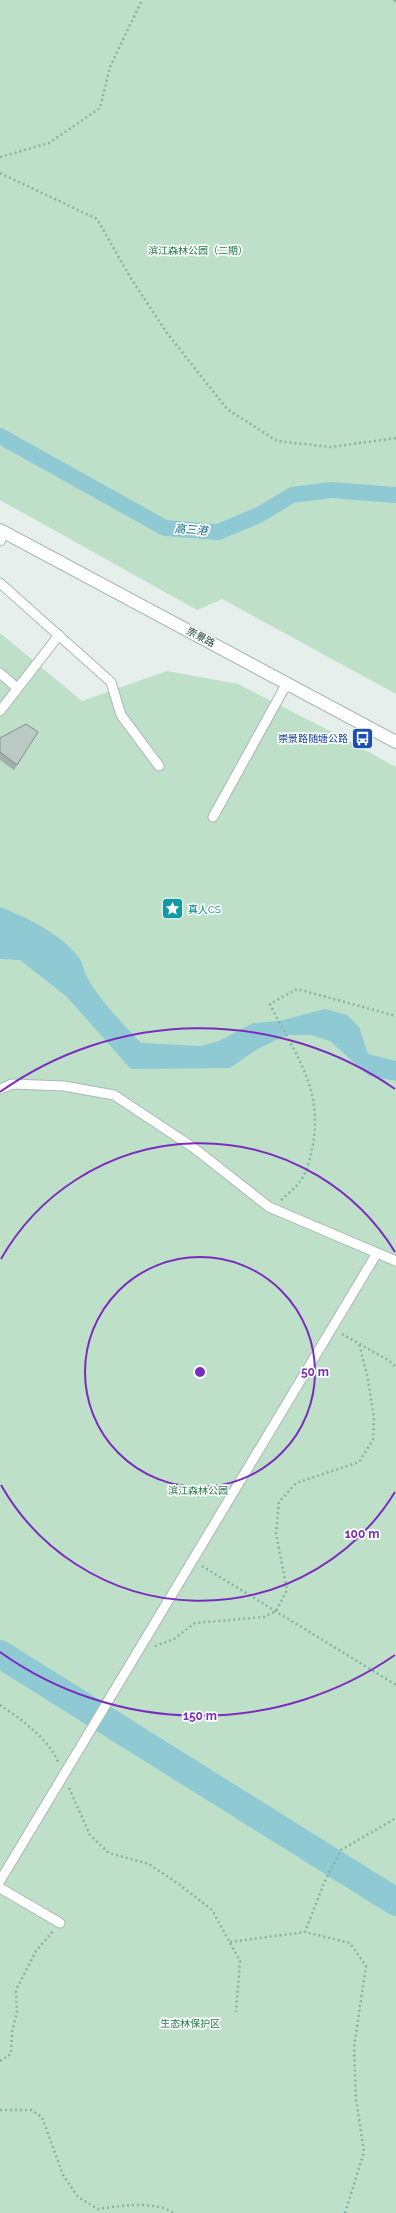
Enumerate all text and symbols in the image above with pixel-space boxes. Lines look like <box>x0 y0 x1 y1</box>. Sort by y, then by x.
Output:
park label: 滨江森林公园（二期） <box>148 245 248 256</box>
water label: 高三港 <box>174 522 210 538</box>
street label: 崇景路 <box>185 625 217 649</box>
bus stop icon: 崇景路随塘公路 <box>350 725 376 751</box>
place label: 崇景路随塘公路 <box>278 733 348 744</box>
place icon: 真人CS <box>160 896 186 922</box>
place label: 真人CS <box>188 904 221 915</box>
centre of rings <box>193 1365 207 1379</box>
text: 50 m <box>301 1365 329 1379</box>
park label: 滨江森林公园 <box>168 1485 228 1496</box>
text: 100 m <box>345 1527 379 1541</box>
text: 150 m <box>183 1709 217 1723</box>
park label: 生态林保护区 <box>160 2018 220 2029</box>

